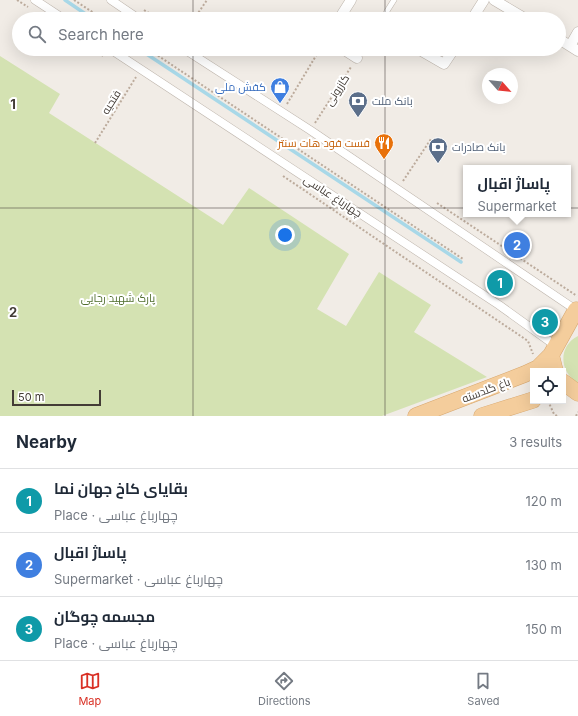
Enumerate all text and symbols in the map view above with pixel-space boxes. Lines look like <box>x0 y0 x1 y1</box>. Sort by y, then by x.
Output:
search box <box>12 12 566 56</box>
icon: search <box>26 23 48 45</box>
text: Search here <box>58 25 144 44</box>
north arrow <box>482 68 518 104</box>
street label: کازرونی <box>322 72 352 108</box>
shop icon: کفش ملی <box>269 76 291 104</box>
place label: کفش ملی <box>215 80 266 94</box>
street label: فتحیه <box>98 87 124 117</box>
bank icon: بانک ملت <box>347 90 369 118</box>
place label: بانک ملت <box>372 94 413 108</box>
text: 1 <box>10 96 16 112</box>
restaurant icon: فست فود هات سنتر <box>373 132 395 160</box>
place label: فست فود هات سنتر <box>277 136 370 150</box>
bank icon: بانک صادرات <box>427 136 449 164</box>
place label: بانک صادرات <box>452 140 505 154</box>
popup <box>463 165 571 217</box>
street label: چهارباغ عباسی <box>301 172 365 221</box>
text: پاساژ اقبال <box>477 174 550 193</box>
text: Supermarket <box>477 198 557 214</box>
your location <box>275 225 295 245</box>
pin: 2 <box>504 230 530 260</box>
pin: 1 <box>487 268 513 298</box>
park label: پارک شهید رجایی <box>81 291 155 305</box>
text: 2 <box>9 304 17 320</box>
pin: 3 <box>532 307 558 337</box>
map controls <box>530 368 566 404</box>
button: locate <box>530 368 566 404</box>
street label: باغ گلدسته <box>460 374 513 407</box>
scale bar <box>12 388 101 407</box>
text: 50 m <box>18 390 44 404</box>
text: Nearby <box>16 432 77 452</box>
text: 3 results <box>509 434 562 450</box>
text: بقایای کاخ جهان نما <box>54 479 188 498</box>
text: 1 <box>26 493 32 509</box>
text: 120 m <box>526 493 562 509</box>
text: Place · چهارباغ عباسی <box>54 507 178 523</box>
text: پاساژ اقبال <box>54 543 126 562</box>
text: 2 <box>25 557 33 573</box>
text: 130 m <box>525 557 562 573</box>
text: Supermarket · چهارباغ عباسی <box>54 571 223 587</box>
text: مجسمه چوگان <box>54 607 155 626</box>
text: 3 <box>25 621 33 637</box>
text: 150 m <box>526 621 562 637</box>
text: Place · چهارباغ عباسی <box>54 635 178 651</box>
tab: Map <box>78 670 101 708</box>
tab: Directions <box>258 670 311 708</box>
tab: Saved <box>467 670 500 708</box>

